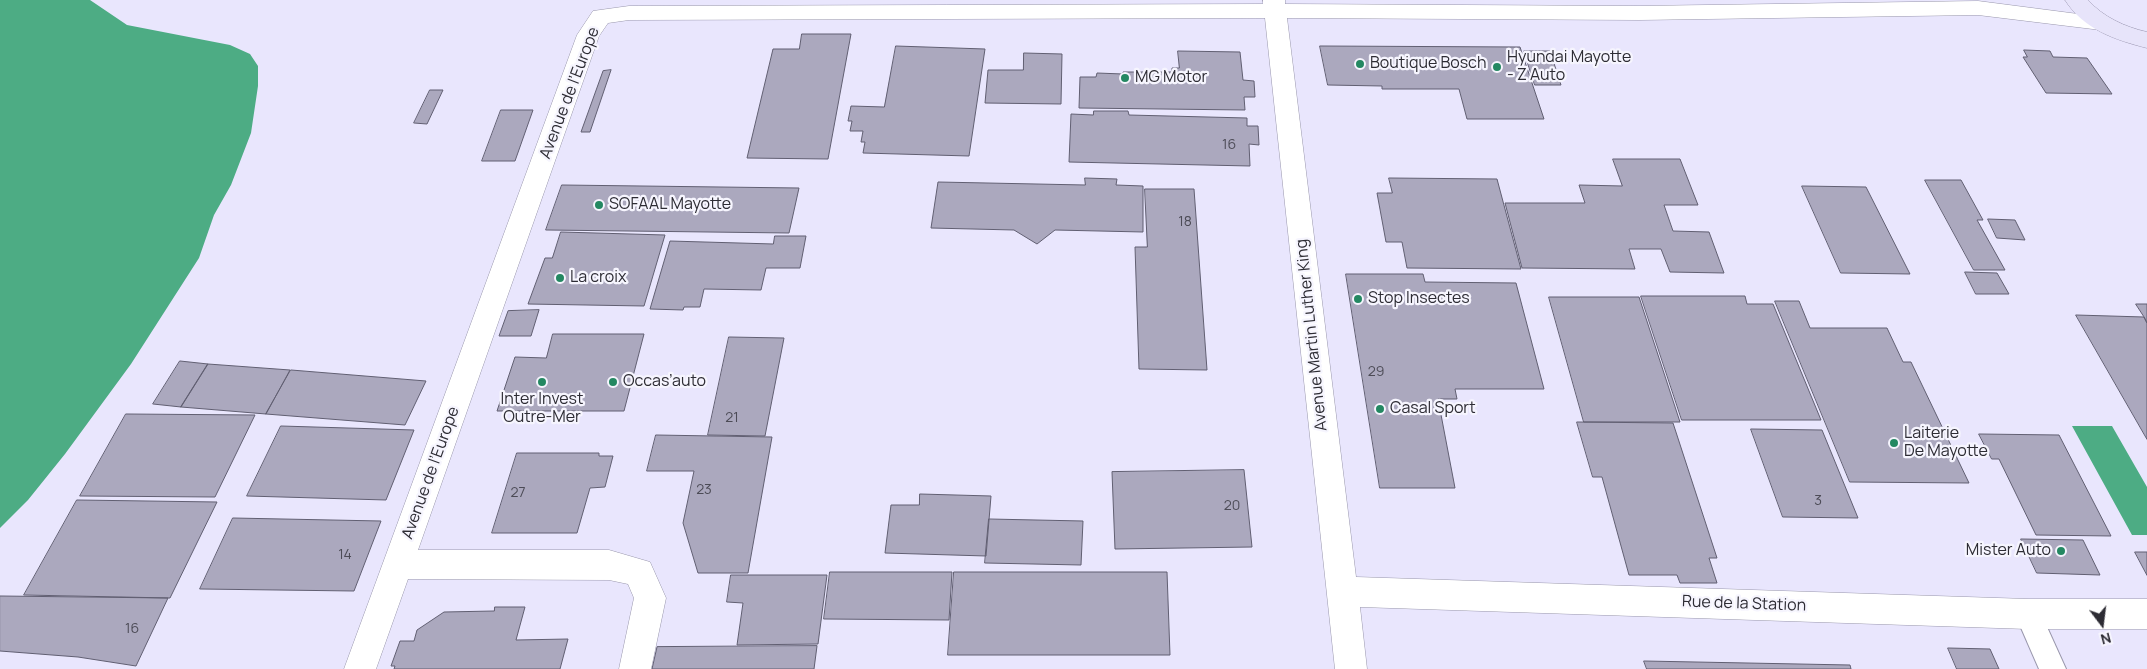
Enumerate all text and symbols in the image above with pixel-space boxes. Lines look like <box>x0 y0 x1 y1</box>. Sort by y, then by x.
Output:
street label: Avenue de l’Europe <box>536 25 604 161</box>
place label: Hyundai Mayotte - Z Auto <box>1507 48 1631 86</box>
place label: Boutique Bosch <box>1370 54 1486 74</box>
marker: Boutique Bosch <box>1354 58 1366 70</box>
marker: Hyundai Mayotte - Z Auto <box>1491 61 1503 73</box>
place label: MG Motor <box>1135 68 1207 88</box>
marker: MG Motor <box>1119 72 1131 84</box>
house number: 16 <box>1222 137 1236 153</box>
place label: SOFAAL Mayotte <box>609 195 731 215</box>
marker: SOFAAL Mayotte <box>593 199 605 211</box>
house number: 18 <box>1178 214 1192 230</box>
street label: Avenue Martin Luther King <box>1292 238 1332 432</box>
place label: La croix <box>570 268 626 288</box>
marker: La croix <box>554 272 566 284</box>
place label: Stop Insectes <box>1368 289 1470 309</box>
marker: Stop Insectes <box>1352 293 1364 305</box>
house number: 29 <box>1368 364 1384 380</box>
place label: Occas’auto <box>623 372 706 392</box>
marker: Inter Invest Outre-Mer <box>536 376 548 388</box>
marker: Occas’auto <box>607 376 619 388</box>
place label: Inter Invest Outre-Mer <box>501 390 583 428</box>
place label: Casal Sport <box>1390 399 1476 419</box>
marker: Casal Sport <box>1374 403 1386 415</box>
street label: Avenue de l’Europe <box>398 404 464 542</box>
house number: 21 <box>725 410 739 426</box>
place label: Laiterie De Mayotte <box>1904 424 1988 462</box>
marker: Laiterie De Mayotte <box>1888 437 1900 449</box>
house number: 23 <box>696 482 712 498</box>
house number: 27 <box>510 485 526 501</box>
house number: 3 <box>1814 493 1822 509</box>
house number: 20 <box>1224 498 1240 514</box>
place label: Mister Auto <box>1966 541 2051 561</box>
marker: Mister Auto <box>2055 545 2067 557</box>
house number: 14 <box>338 547 352 563</box>
street label: Rue de la Station <box>1682 592 1806 616</box>
north arrow <box>2077 599 2127 649</box>
house number: 16 <box>125 621 139 637</box>
text: N <box>2099 628 2113 649</box>

